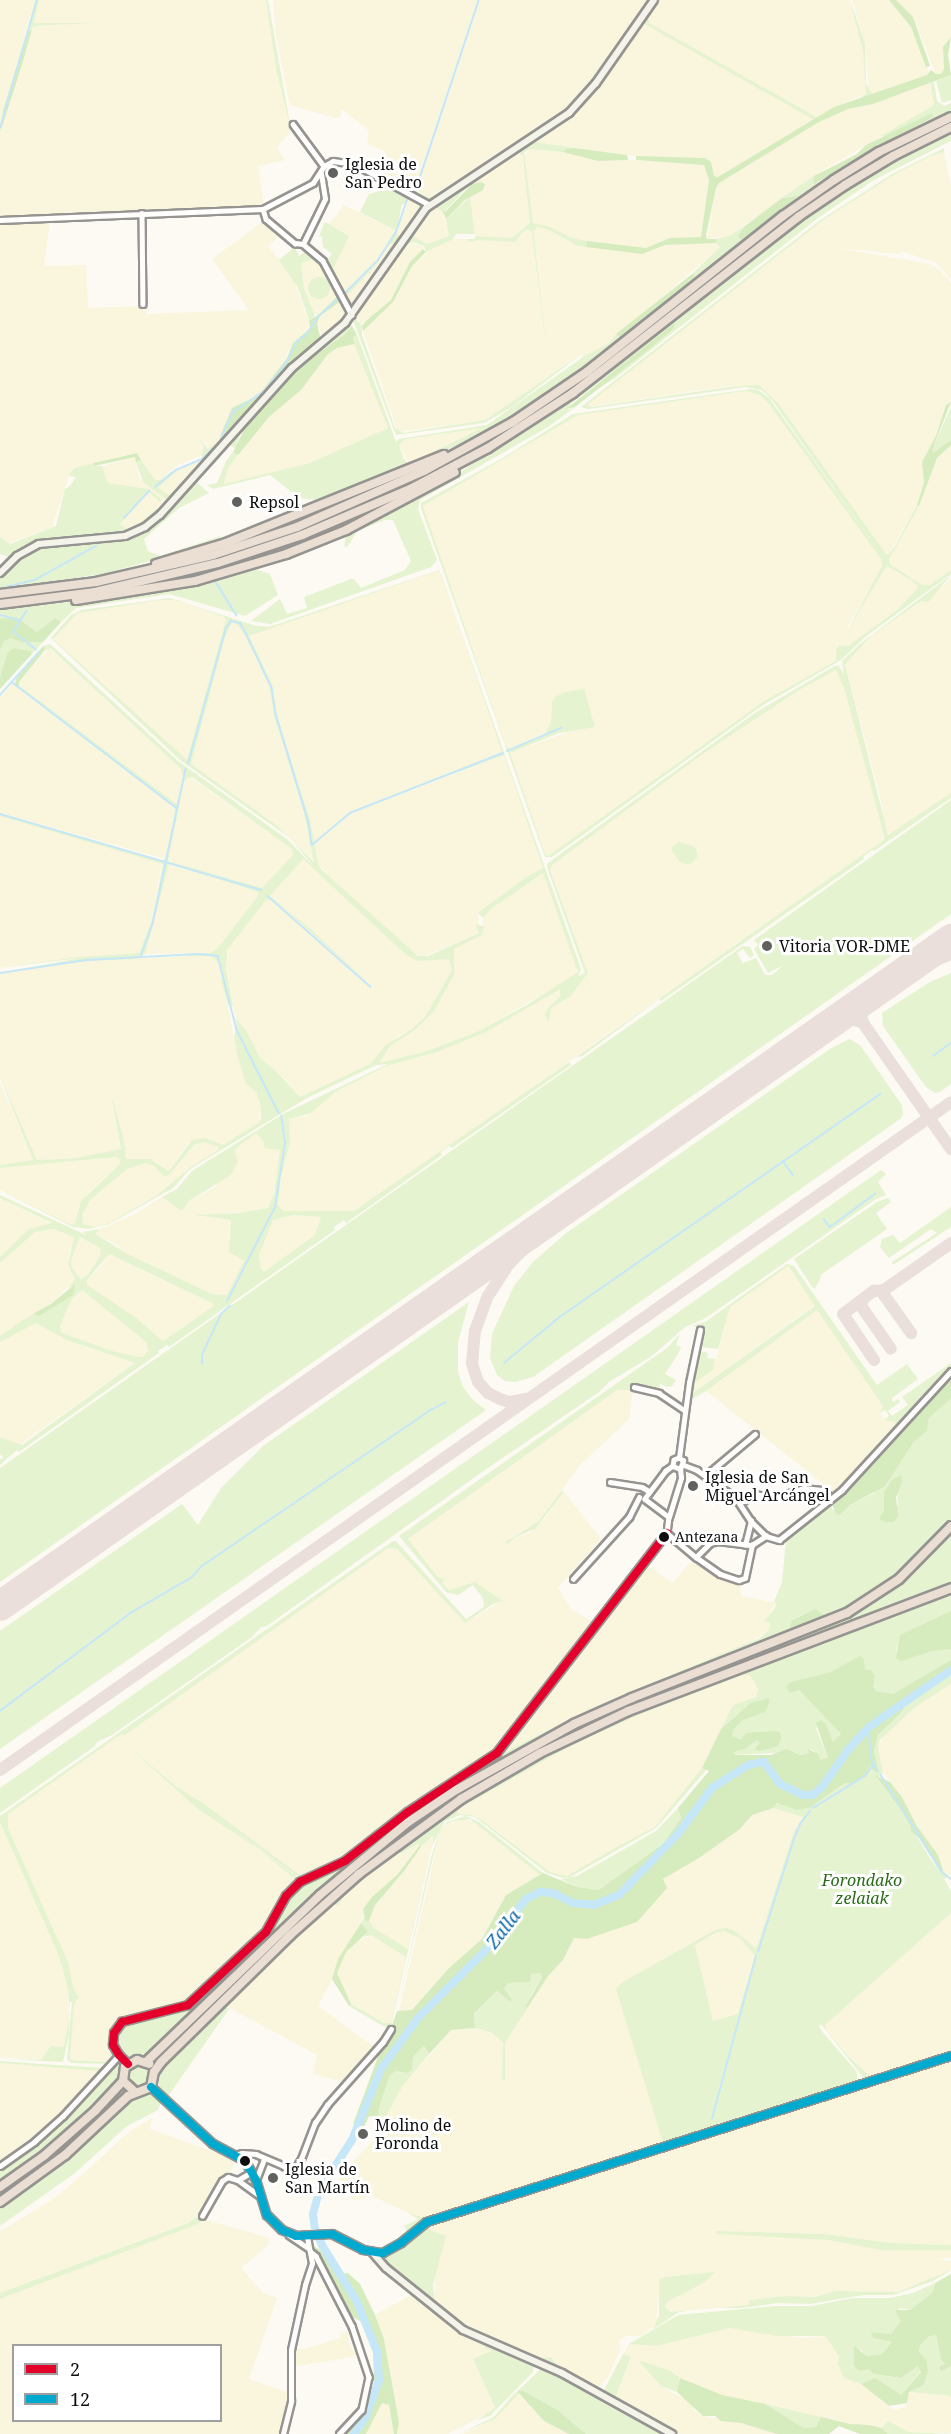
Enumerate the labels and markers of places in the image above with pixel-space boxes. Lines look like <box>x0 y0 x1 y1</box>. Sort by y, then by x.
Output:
place label: Iglesia de San Pedro <box>345 154 422 192</box>
marker: Iglesia de San Pedro <box>326 166 340 180</box>
place label: Repsol <box>249 492 299 512</box>
marker: Repsol <box>230 495 244 509</box>
place label: Vitoria VOR-DME <box>779 936 910 956</box>
marker: Vitoria VOR-DME <box>760 939 774 953</box>
place label: Iglesia de San Miguel Arcángel <box>705 1467 830 1505</box>
marker: Iglesia de San Miguel Arcángel <box>686 1479 700 1493</box>
place label: Antezana <box>675 1529 738 1545</box>
marker: Antezana <box>658 1531 670 1543</box>
place label: Molino de Foronda <box>375 2115 451 2153</box>
marker: Molino de Foronda <box>356 2127 370 2141</box>
unlabelled marker <box>239 2155 251 2167</box>
place label: Iglesia de San Martín <box>285 2159 370 2197</box>
marker: Iglesia de San Martín <box>266 2171 280 2185</box>

